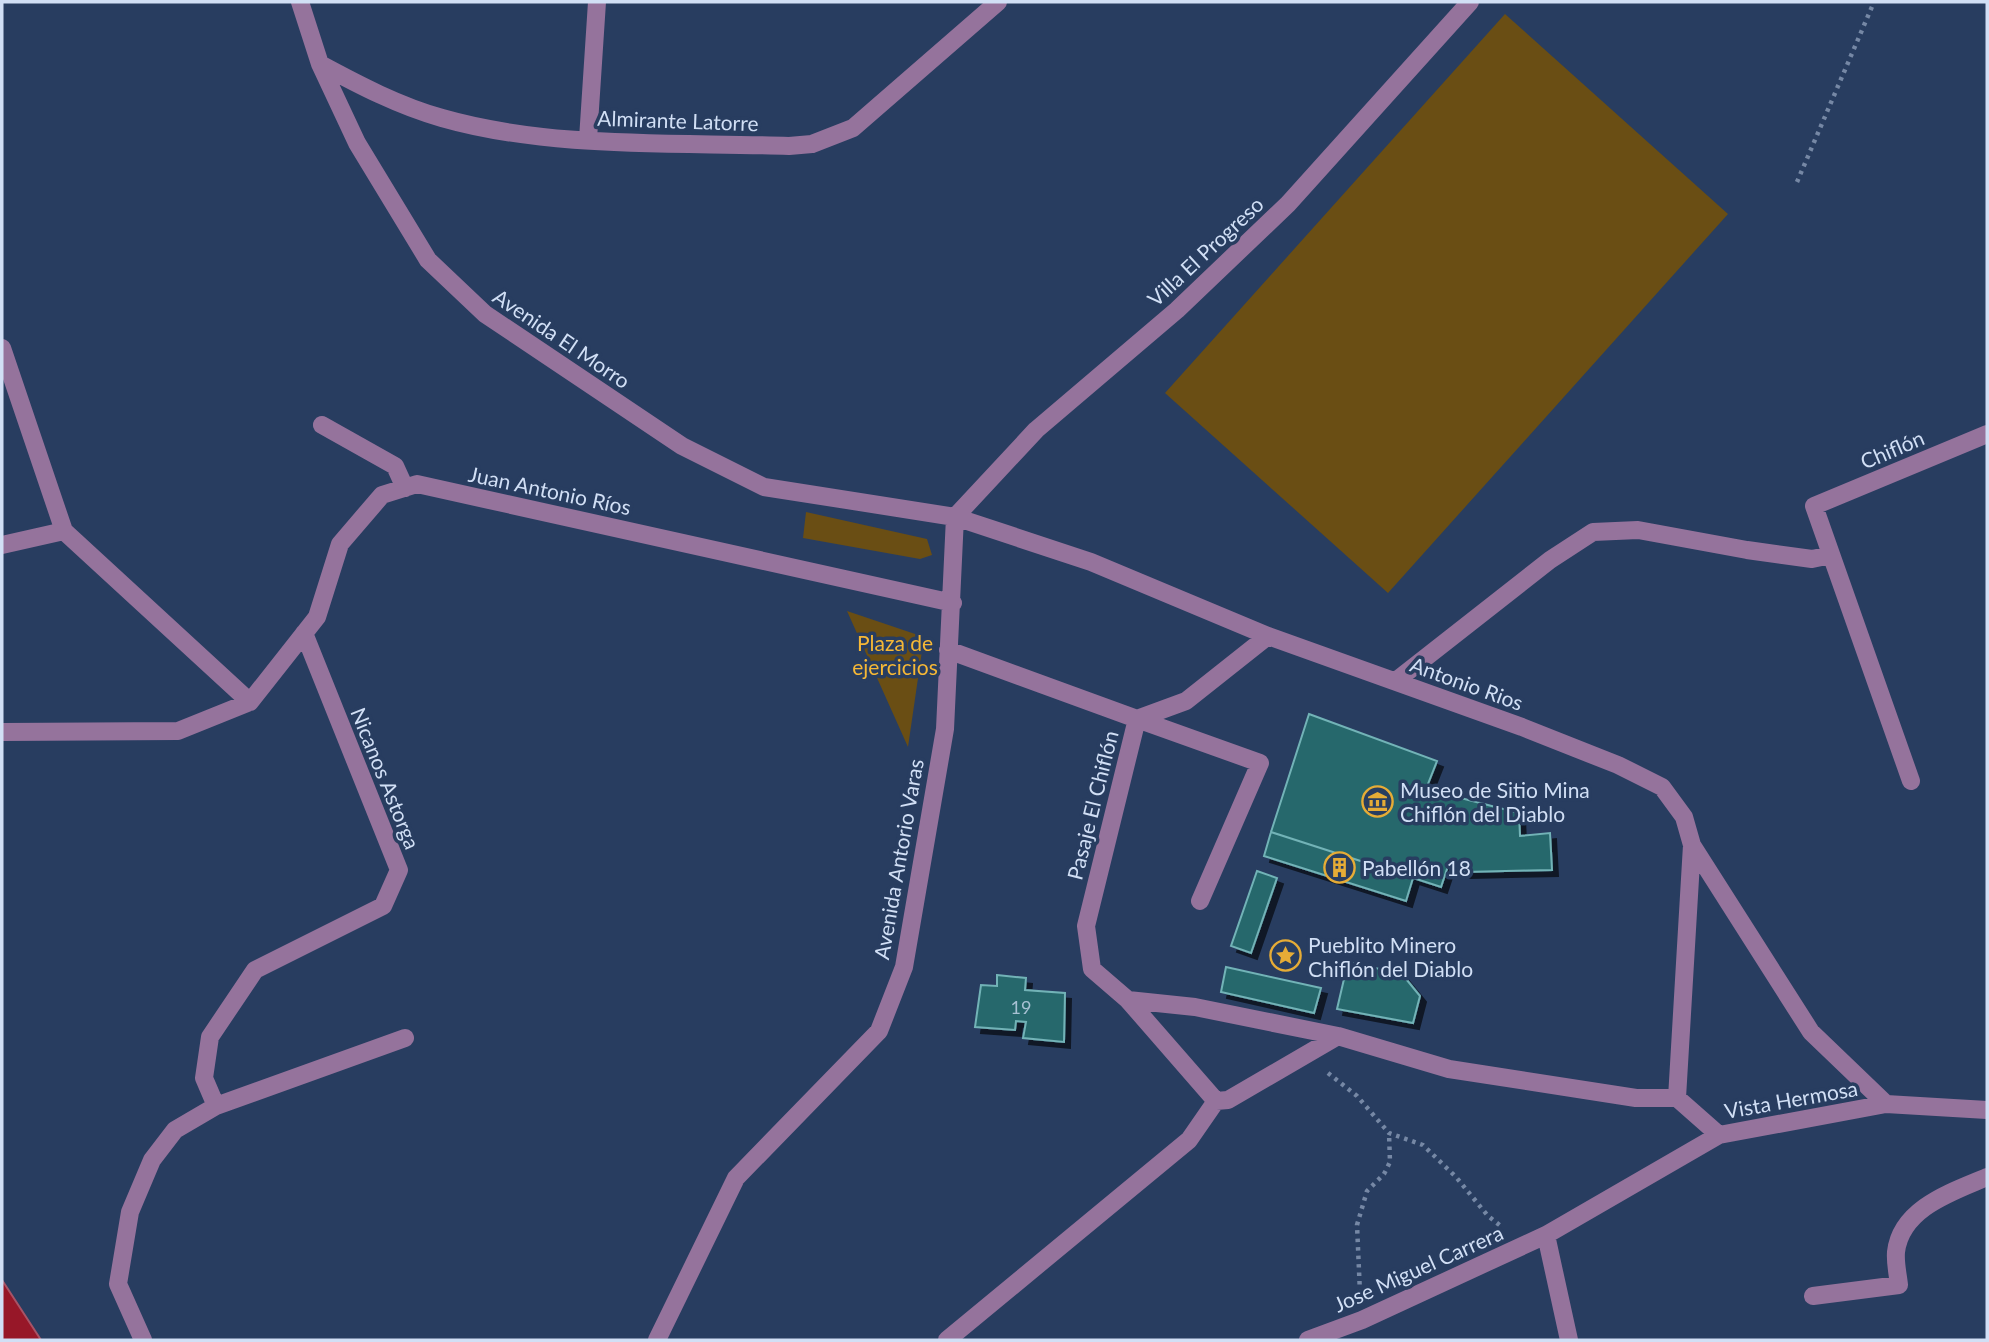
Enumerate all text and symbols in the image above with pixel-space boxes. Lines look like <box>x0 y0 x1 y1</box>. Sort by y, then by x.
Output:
street label: Almirante Latorre <box>597 105 759 135</box>
street label: Villa El Progreso <box>1142 191 1268 311</box>
street label: Avenida El Morro <box>489 283 635 393</box>
street label: Chiflón <box>1856 424 1928 474</box>
street label: Juan Antonio Ríos <box>467 461 633 519</box>
park label: Plaza de ejercicios <box>852 630 938 679</box>
street label: Antonio Rios <box>1407 651 1527 715</box>
street label: Nicanos Astorga <box>346 704 426 852</box>
street label: Pasaje El Chiflón <box>1061 728 1123 882</box>
street label: Avenida Antorio Varas <box>868 757 928 961</box>
place label: Museo de Sitio Mina Chiflón del Diablo <box>1400 777 1590 826</box>
museum icon: Museo de Sitio Mina Chiflón del Diablo <box>1360 784 1394 818</box>
building icon: Pabellón 18 <box>1322 850 1356 884</box>
place label: Pabellón 18 <box>1362 855 1471 880</box>
place label: Pueblito Minero Chiflón del Diablo <box>1308 932 1473 981</box>
place icon: Pueblito Minero Chiflón del Diablo <box>1268 939 1302 973</box>
house number: 19 <box>1011 996 1031 1018</box>
street label: Vista Hermosa <box>1722 1075 1860 1123</box>
street label: Jose Miguel Carrera <box>1329 1219 1507 1317</box>

